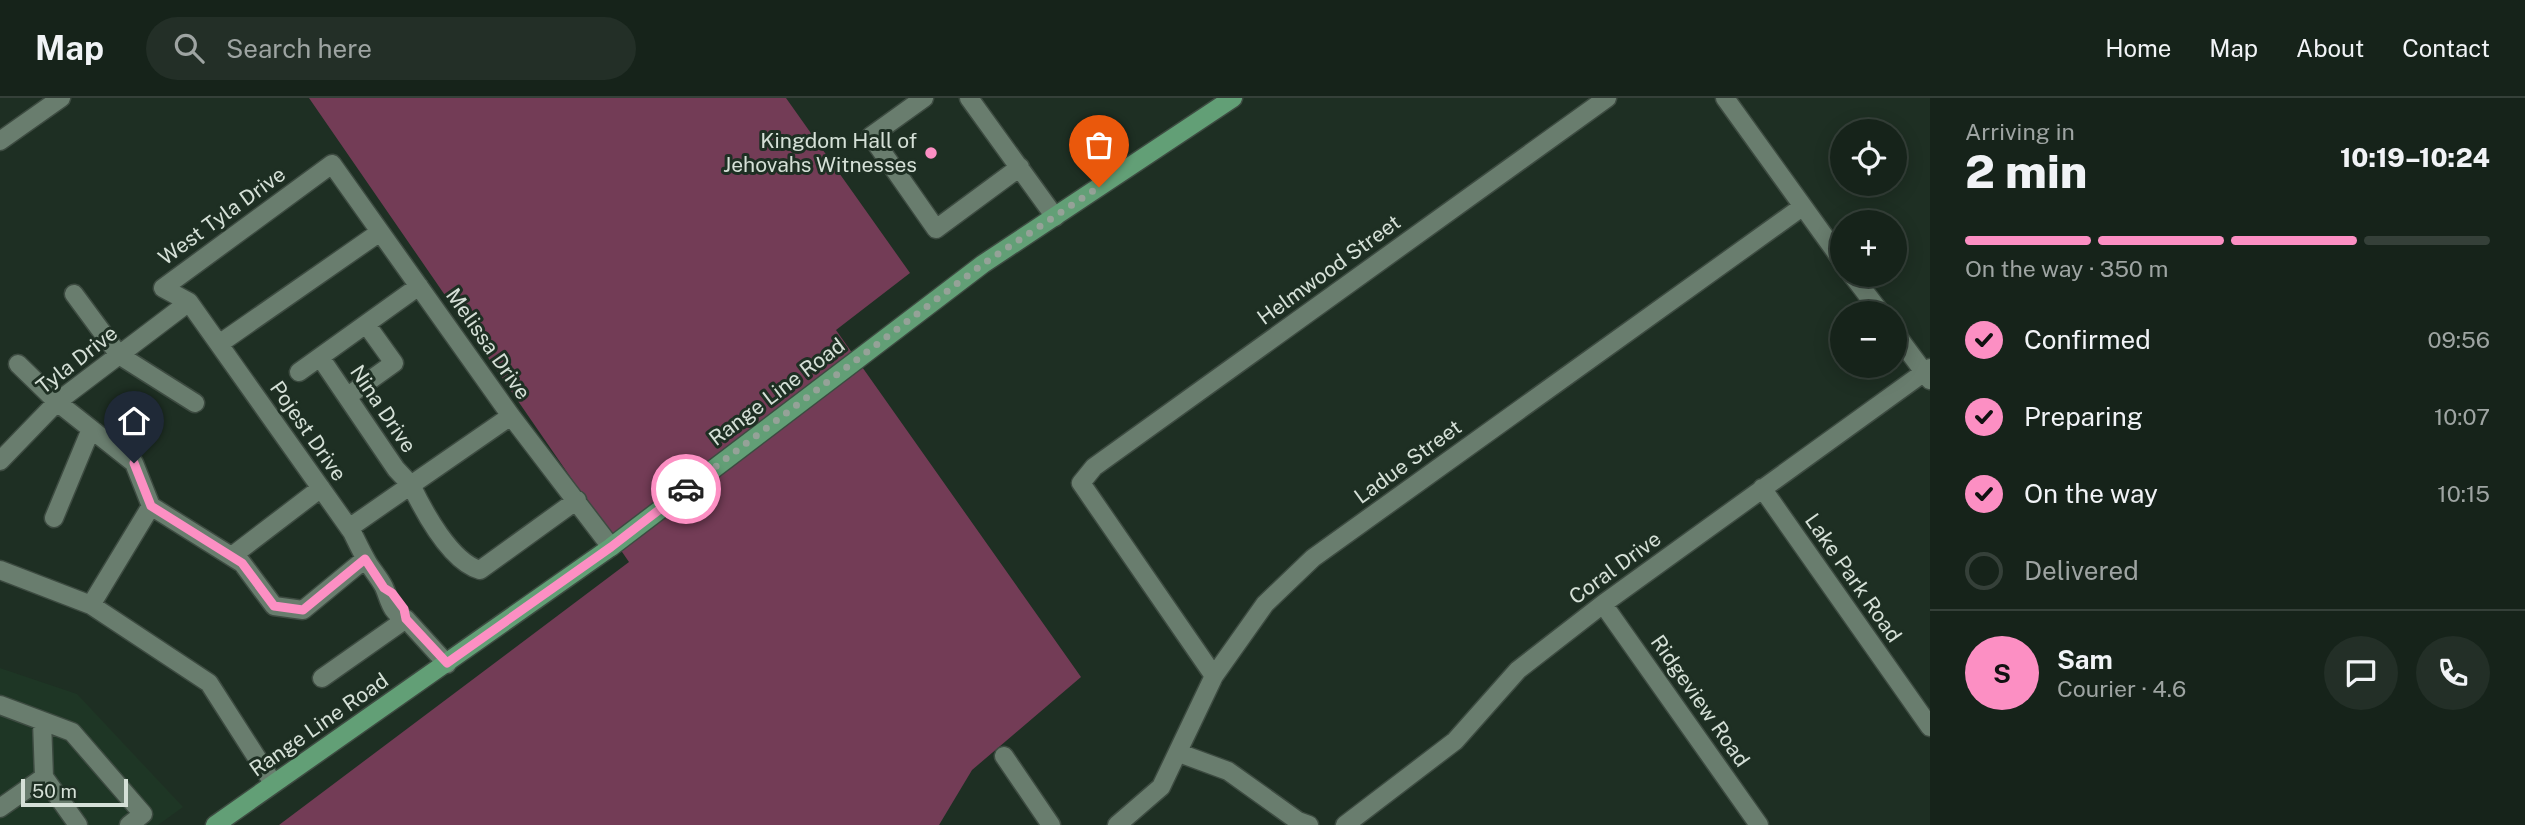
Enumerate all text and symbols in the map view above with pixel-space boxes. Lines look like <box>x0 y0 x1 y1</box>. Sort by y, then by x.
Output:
search box <box>146 17 636 80</box>
text: Map <box>35 29 104 67</box>
icon: search <box>170 29 208 67</box>
text: Search here <box>226 33 372 64</box>
text: Home <box>2105 34 2171 62</box>
text: Map <box>2209 34 2258 62</box>
text: About <box>2296 34 2364 62</box>
text: Contact <box>2402 34 2490 62</box>
pin <box>1069 115 1129 187</box>
text: Arriving in <box>1965 118 2075 145</box>
map controls <box>1830 119 1907 378</box>
button: locate <box>1830 119 1907 196</box>
icon: bag <box>1080 126 1118 164</box>
place label: Kingdom Hall of Jehovahs Witnesses <box>723 128 917 177</box>
text: 10:19–10:24 <box>2340 142 2490 173</box>
text: 2 min <box>1965 144 2087 198</box>
marker: Kingdom Hall of Jehovahs Witnesses <box>923 145 939 161</box>
street label: West Tyla Drive <box>153 161 290 270</box>
street label: Helmwood Street <box>1252 209 1405 330</box>
button: + <box>1830 210 1907 287</box>
text: On the way · 350 m <box>1965 255 2168 282</box>
street label: Melissa Drive <box>441 283 536 404</box>
button: − <box>1830 301 1907 378</box>
street label: Tyla Drive <box>31 320 122 399</box>
icon: check <box>1965 321 2003 359</box>
text: Confirmed <box>2024 324 2151 355</box>
text: 09:56 <box>2427 326 2490 353</box>
street label: Range Line Road <box>704 332 850 451</box>
street label: Nina Drive <box>345 360 422 457</box>
street label: Pojest Drive <box>265 376 352 486</box>
pin <box>104 391 164 463</box>
icon: check <box>1965 398 2003 436</box>
text: Preparing <box>2024 401 2143 432</box>
icon: home <box>115 402 153 440</box>
text: 10:07 <box>2434 403 2490 430</box>
street label: Ladue Street <box>1349 414 1466 509</box>
courier <box>651 454 721 524</box>
icon: car <box>667 470 705 508</box>
icon: check <box>1965 475 2003 513</box>
text: On the way <box>2024 478 2158 509</box>
text: 10:15 <box>2437 480 2490 507</box>
street label: Lake Park Road <box>1800 509 1907 647</box>
street label: Coral Drive <box>1564 526 1666 609</box>
text: Delivered <box>2024 555 2139 586</box>
street label: Ridgeview Road <box>1646 630 1755 771</box>
button: chat <box>2324 636 2398 710</box>
button: phone <box>2416 636 2490 710</box>
text: Sam <box>2057 644 2113 675</box>
text: S <box>1993 658 2011 689</box>
street label: Range Line Road <box>245 667 393 782</box>
text: Courier · 4.6 <box>2057 675 2186 702</box>
scale bar <box>21 776 128 808</box>
text: 50 m <box>32 780 77 802</box>

